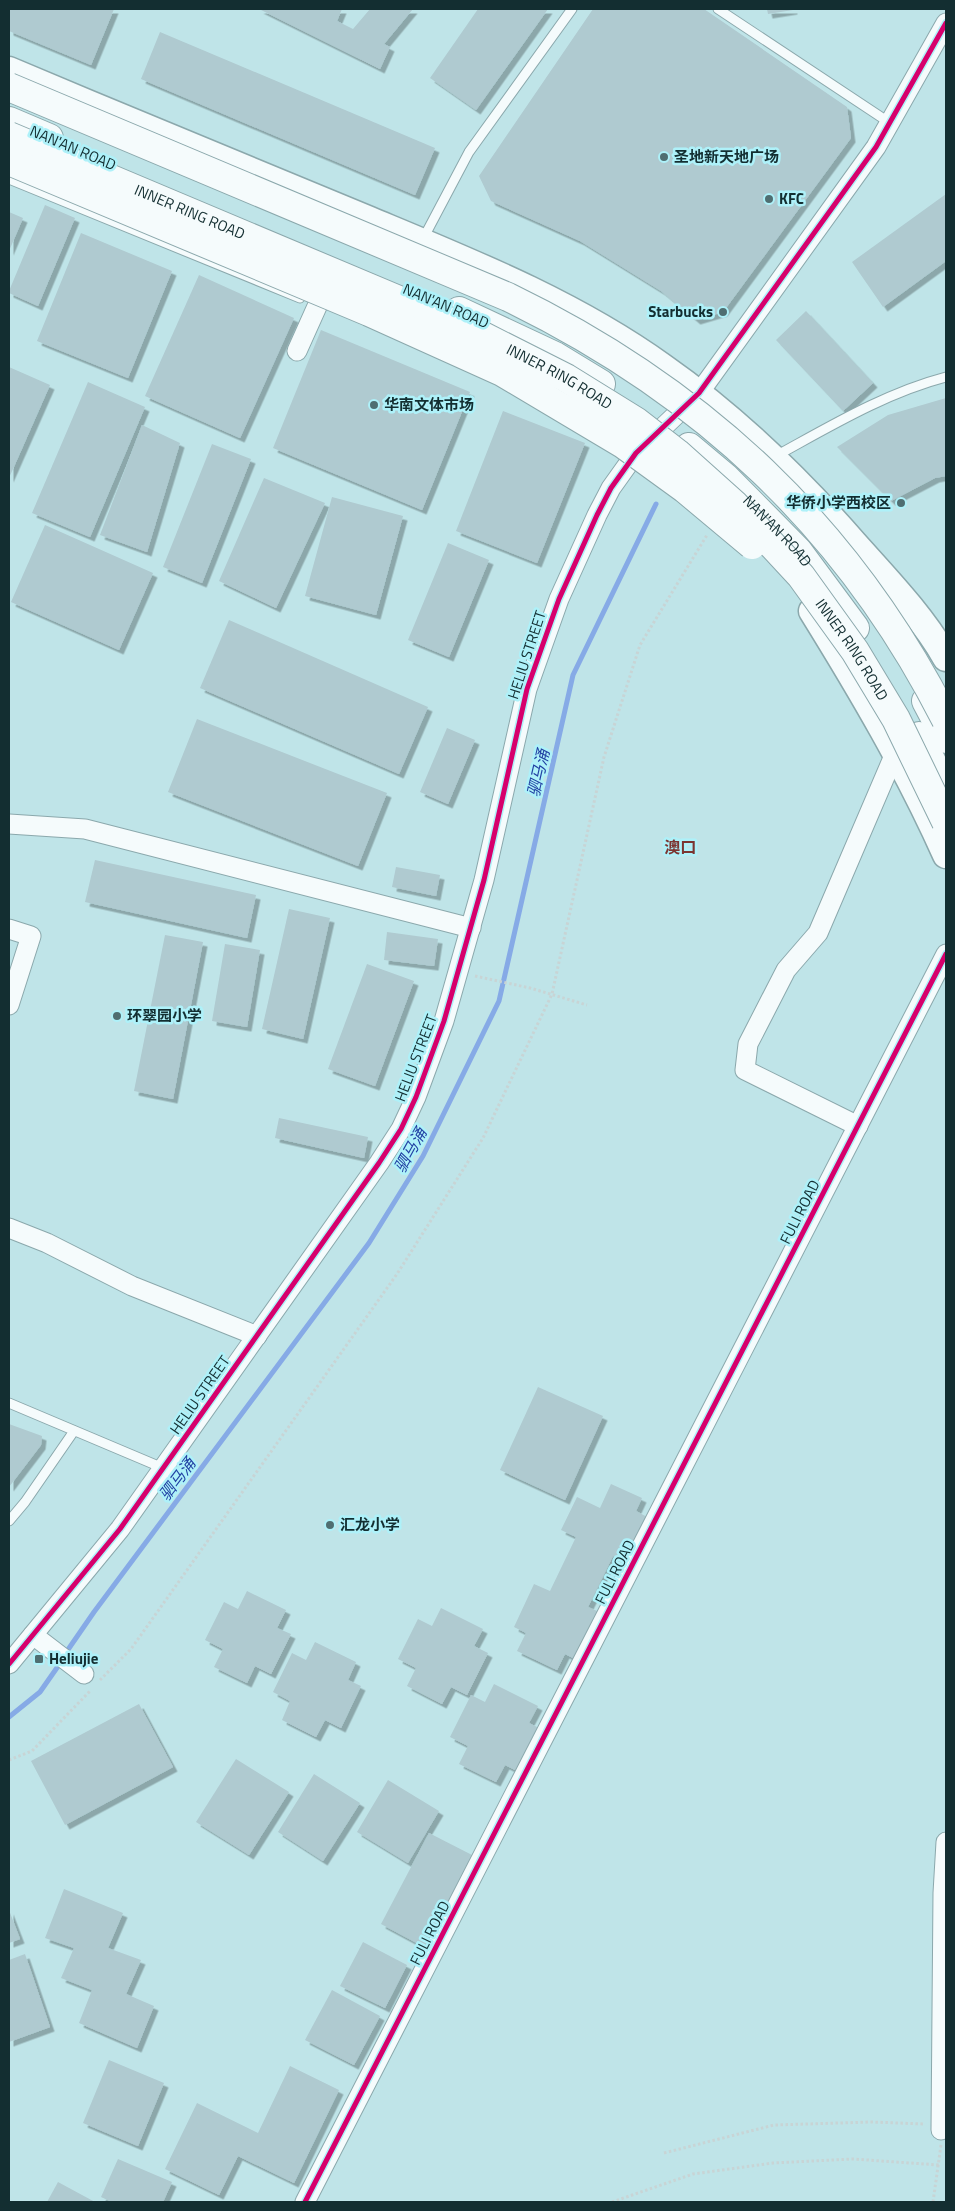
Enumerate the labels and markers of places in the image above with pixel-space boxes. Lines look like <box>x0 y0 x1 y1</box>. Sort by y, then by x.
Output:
place label: 圣地新天地广场 <box>674 145 779 168</box>
marker: 圣地新天地广场 <box>658 151 670 163</box>
place label: KFC <box>779 187 804 210</box>
marker: KFC <box>763 193 775 205</box>
place label: Starbucks <box>648 300 713 323</box>
marker: Starbucks <box>717 306 729 318</box>
place label: 华南文体市场 <box>384 393 474 416</box>
marker: 华南文体市场 <box>368 399 380 411</box>
place label: 华侨小学西校区 <box>786 491 891 514</box>
marker: 华侨小学西校区 <box>895 497 907 509</box>
place label: 环翠园小学 <box>127 1004 202 1027</box>
marker: 环翠园小学 <box>111 1010 123 1022</box>
place label: 汇龙小学 <box>340 1513 400 1536</box>
marker: 汇龙小学 <box>324 1519 336 1531</box>
place label: Heliujie <box>49 1647 99 1670</box>
marker: Heliujie <box>33 1653 45 1665</box>

